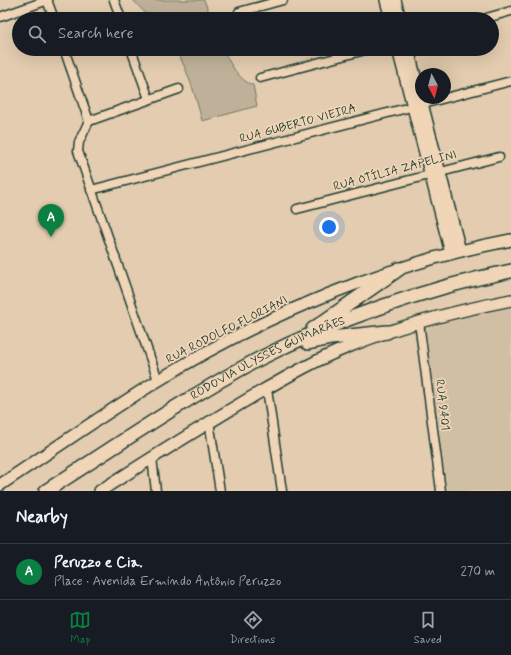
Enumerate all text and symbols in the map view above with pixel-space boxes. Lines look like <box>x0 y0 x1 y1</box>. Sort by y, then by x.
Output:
search box <box>12 12 499 56</box>
icon: search <box>26 23 48 45</box>
text: Search here <box>58 24 134 44</box>
north arrow <box>415 68 451 104</box>
street label: RUA GUBERTO VIEIRA <box>238 101 358 147</box>
street label: RUA OTÍLIA ZAPELINI <box>332 147 458 195</box>
pin: A <box>38 204 64 237</box>
your location <box>319 217 339 237</box>
street label: RUA RODOLFO FLORIANI <box>163 292 291 368</box>
street label: RODOVIA ULYSSES GUIMARÃES <box>188 313 348 404</box>
street label: RUA 9401 <box>431 379 453 431</box>
text: Nearby <box>16 506 68 528</box>
text: Peruzzo e Cia. <box>54 553 143 573</box>
text: A <box>25 563 33 580</box>
text: 270 m <box>460 563 495 580</box>
text: Place · Avenida Ermindo Antônio Peruzzo <box>54 573 281 590</box>
tab: Map <box>69 609 91 647</box>
tab: Directions <box>230 609 275 647</box>
tab: Saved <box>414 609 442 647</box>

